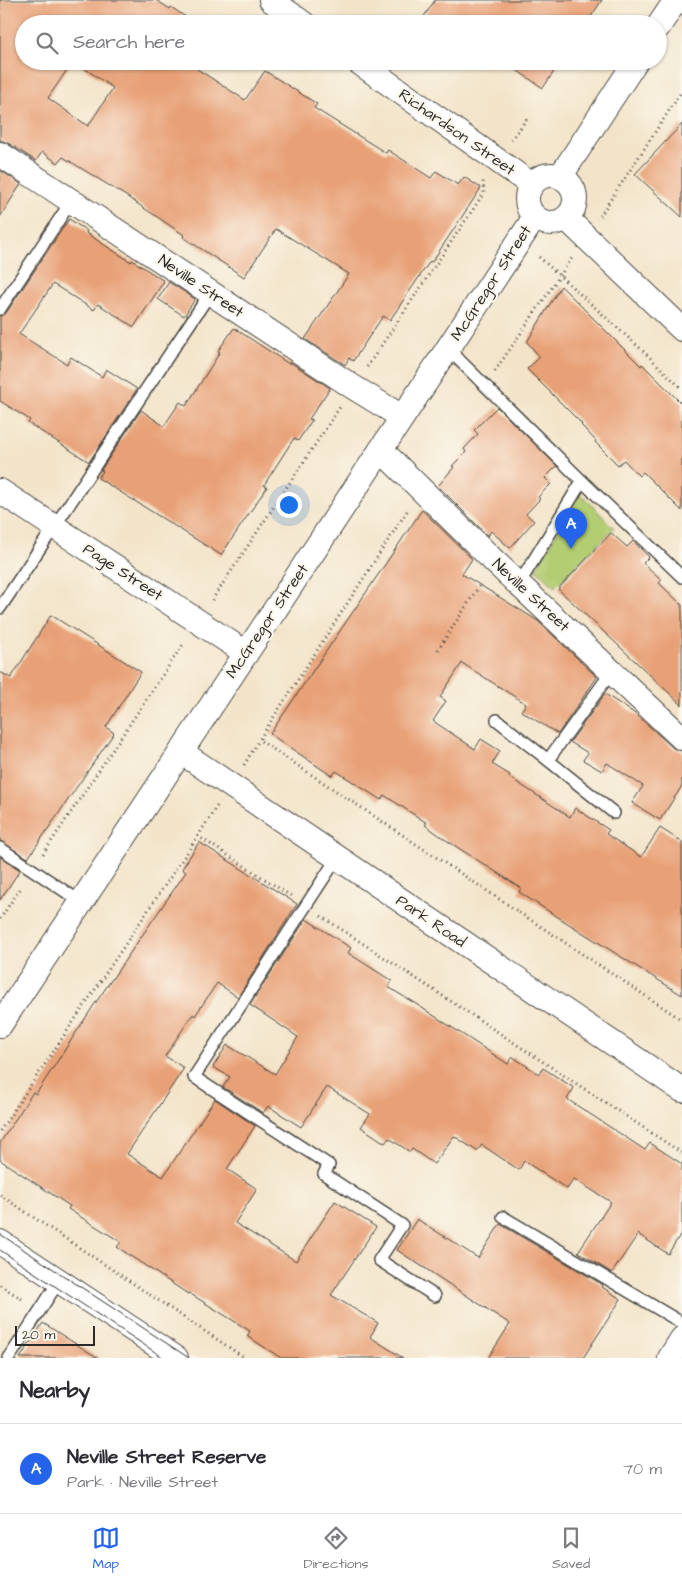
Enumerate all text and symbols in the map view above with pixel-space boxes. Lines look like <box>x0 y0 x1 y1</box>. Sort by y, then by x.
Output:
search box <box>15 15 667 70</box>
icon: search <box>33 29 61 57</box>
text: Search here <box>73 29 185 56</box>
street label: Richardson Street <box>394 83 520 181</box>
street label: McGregor Street <box>445 220 538 346</box>
street label: Neville Street <box>154 249 249 323</box>
your location <box>276 492 302 518</box>
pin: A <box>555 508 587 549</box>
street label: Page Street <box>78 538 168 607</box>
street label: Neville Street <box>487 553 575 637</box>
street label: McGregor Street <box>220 559 315 683</box>
street label: Park Road <box>392 889 470 953</box>
scale bar <box>15 1323 95 1346</box>
text: 20 m <box>22 1325 55 1345</box>
text: Nearby <box>20 1376 90 1405</box>
text: Neville Street Reserve <box>67 1444 266 1471</box>
text: A <box>31 1458 41 1480</box>
text: 70 m <box>623 1458 662 1480</box>
text: Park · Neville Street <box>67 1471 218 1493</box>
tab: Map <box>92 1524 120 1574</box>
tab: Directions <box>303 1524 368 1574</box>
tab: Saved <box>552 1524 590 1574</box>

